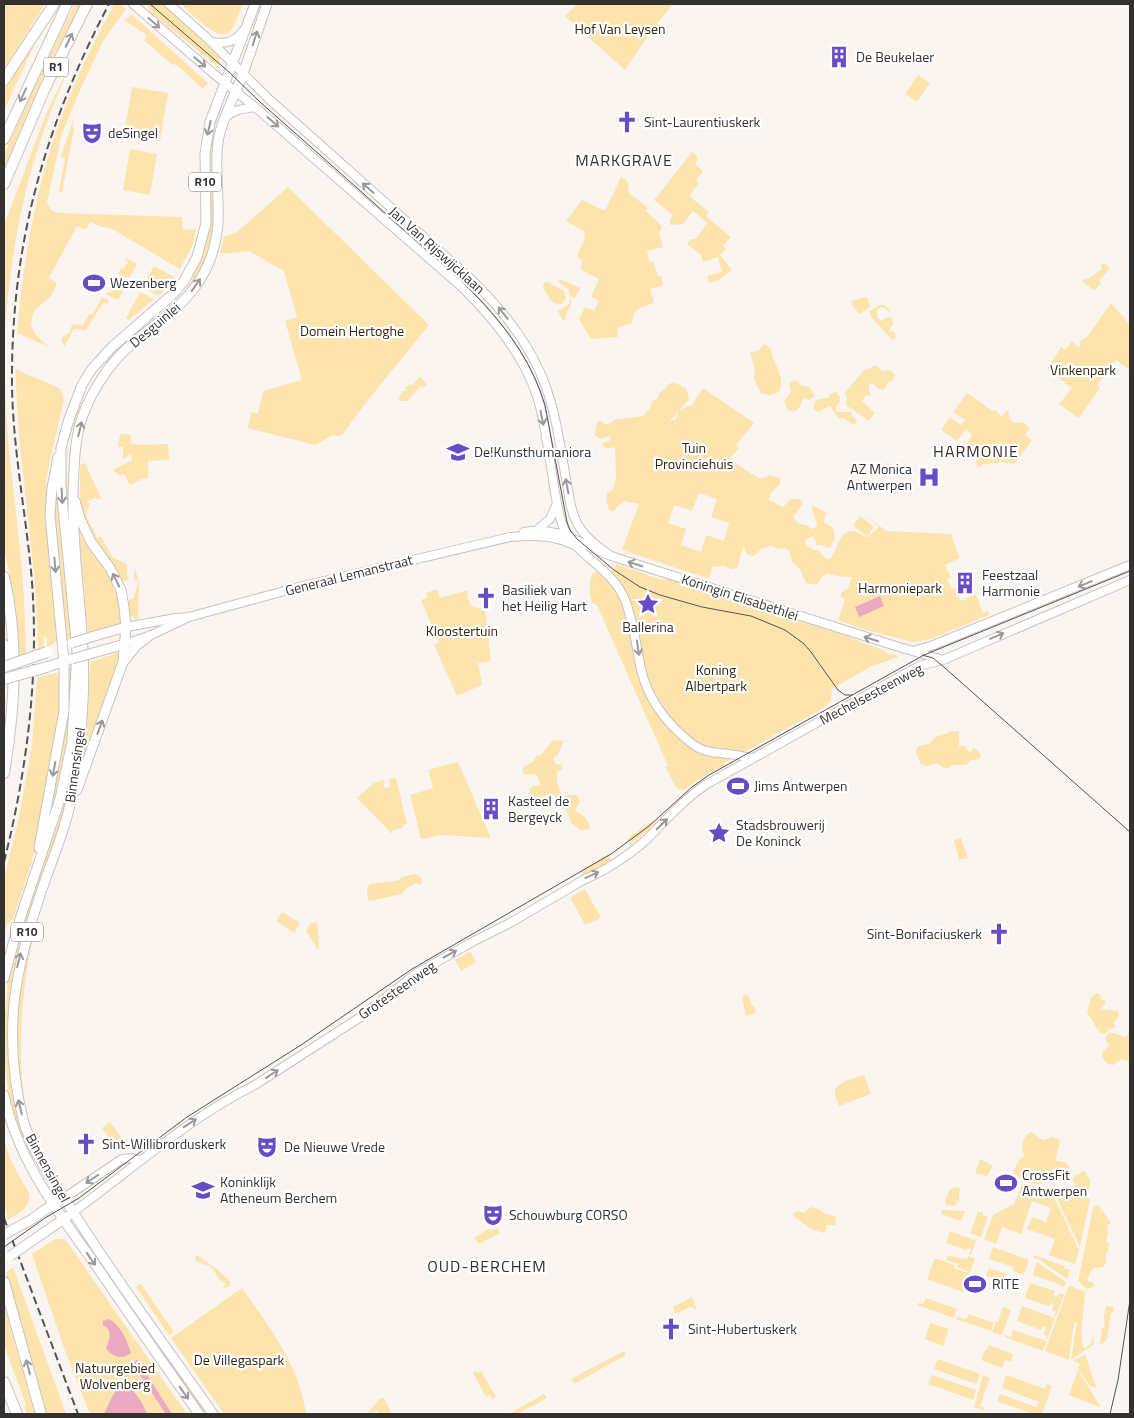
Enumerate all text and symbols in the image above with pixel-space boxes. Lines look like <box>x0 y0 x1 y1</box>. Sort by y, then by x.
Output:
one-way arrow <box>148 17 161 29</box>
park label: Hof Van Leysen <box>574 18 666 39</box>
one-way arrow <box>251 31 260 47</box>
one-way arrow <box>65 33 74 48</box>
building icon: De Beukelaer <box>826 44 852 70</box>
place label: De Beukelaer <box>856 46 934 67</box>
one-way arrow <box>193 57 206 68</box>
road number: R1 <box>44 58 68 76</box>
one-way arrow <box>18 87 28 102</box>
church icon: Sint-Laurentiuskerk <box>614 109 640 135</box>
place label: Sint-Laurentiuskerk <box>644 111 761 132</box>
one-way arrow <box>267 116 280 128</box>
theatre icon: deSingel <box>79 120 105 146</box>
one-way arrow <box>204 120 213 136</box>
place label: deSingel <box>108 122 158 143</box>
district label: MARKGRAVE <box>575 148 673 172</box>
road number: R10 <box>189 172 221 192</box>
one-way arrow <box>362 182 375 194</box>
street label: Jan Van Rijswijcklaan <box>385 201 490 298</box>
sports icon: Wezenberg <box>81 270 107 296</box>
place label: Wezenberg <box>110 272 177 293</box>
one-way arrow <box>191 279 201 293</box>
street label: Desguinlei <box>125 297 185 352</box>
one-way arrow <box>497 307 508 320</box>
park label: Domein Hertoghe <box>300 320 404 341</box>
park label: Vinkenpark <box>1050 359 1116 380</box>
one-way arrow <box>538 410 548 426</box>
one-way arrow <box>75 422 85 438</box>
park label: Tuin Provinciehuis <box>655 437 733 474</box>
school or university icon: De!Kunsthumaniora <box>445 439 471 465</box>
district label: HARMONIE <box>933 439 1019 463</box>
place label: De!Kunsthumaniora <box>474 441 591 462</box>
place label: AZ Monica Antwerpen <box>847 458 912 495</box>
hospital icon: AZ Monica Antwerpen <box>916 464 942 490</box>
one-way arrow <box>562 478 572 494</box>
one-way arrow <box>57 488 66 504</box>
street label: Generaal Lemanstraat <box>283 549 415 601</box>
one-way arrow <box>50 557 60 573</box>
one-way arrow <box>627 558 643 568</box>
place label: Feestzaal Harmonie <box>982 564 1040 601</box>
street label: Koningin Elisabethlei <box>679 568 801 625</box>
building icon: Feestzaal Harmonie <box>952 570 978 596</box>
one-way arrow <box>111 573 120 588</box>
park label: Harmoniepark <box>858 577 942 598</box>
place label: Basiliek van het Heilig Hart <box>502 579 587 616</box>
one-way arrow <box>1078 580 1093 589</box>
church icon: Basiliek van het Heilig Hart <box>473 585 499 611</box>
place icon: Ballerina <box>635 591 661 617</box>
place label: Ballerina <box>622 616 674 637</box>
park label: Kloostertuin <box>426 620 498 641</box>
one-way arrow <box>990 631 1005 640</box>
one-way arrow <box>864 633 880 643</box>
one-way arrow <box>633 640 643 656</box>
street label: Mechelsesteenweg <box>815 657 926 730</box>
park label: Koning Albertpark <box>685 659 747 696</box>
one-way arrow <box>96 720 105 735</box>
street label: Binnensingel <box>59 726 90 804</box>
one-way arrow <box>48 761 58 777</box>
sports icon: Jims Antwerpen <box>725 773 751 799</box>
place label: Jims Antwerpen <box>754 775 848 796</box>
place label: Kasteel de Bergeyck <box>508 790 569 827</box>
building icon: Kasteel de Bergeyck <box>478 796 504 822</box>
place label: Stadsbrouwerij De Koninck <box>736 814 825 851</box>
one-way arrow <box>656 818 669 830</box>
place icon: Stadsbrouwerij De Koninck <box>706 820 732 846</box>
one-way arrow <box>584 870 599 880</box>
church icon: Sint-Bonifaciuskerk <box>986 921 1012 947</box>
road number: R10 <box>11 922 43 942</box>
place label: Sint-Bonifaciuskerk <box>867 923 982 944</box>
one-way arrow <box>443 949 458 959</box>
one-way arrow <box>15 952 25 968</box>
street label: Grotesteenweg <box>354 955 440 1024</box>
one-way arrow <box>265 1068 279 1078</box>
one-way arrow <box>15 1100 24 1116</box>
one-way arrow <box>183 1118 197 1128</box>
street label: Binnensingel <box>21 1129 76 1206</box>
church icon: Sint-Willibrorduskerk <box>73 1131 99 1157</box>
place label: Sint-Willibrorduskerk <box>102 1133 227 1154</box>
theatre icon: De Nieuwe Vrede <box>254 1134 280 1160</box>
place label: De Nieuwe Vrede <box>284 1136 385 1157</box>
place label: CrossFit Antwerpen <box>1022 1164 1087 1201</box>
sports icon: CrossFit Antwerpen <box>993 1170 1019 1196</box>
place label: Koninklijk Atheneum Berchem <box>220 1171 337 1208</box>
one-way arrow <box>85 1174 99 1184</box>
school or university icon: Koninklijk Atheneum Berchem <box>190 1177 216 1203</box>
theatre icon: Schouwburg CORSO <box>480 1202 506 1228</box>
place label: Schouwburg CORSO <box>509 1204 628 1225</box>
one-way arrow <box>86 1252 96 1266</box>
district label: OUD-BERCHEM <box>427 1254 547 1278</box>
sports icon: RITE <box>962 1271 988 1297</box>
place label: RITE <box>992 1273 1019 1294</box>
church icon: Sint-Hubertuskerk <box>658 1316 684 1342</box>
place label: Sint-Hubertuskerk <box>688 1318 797 1339</box>
park label: De Villegaspark <box>194 1349 285 1370</box>
park label: Natuurgebied Wolvenberg <box>75 1357 155 1394</box>
one-way arrow <box>22 1360 32 1376</box>
one-way arrow <box>179 1386 189 1400</box>

